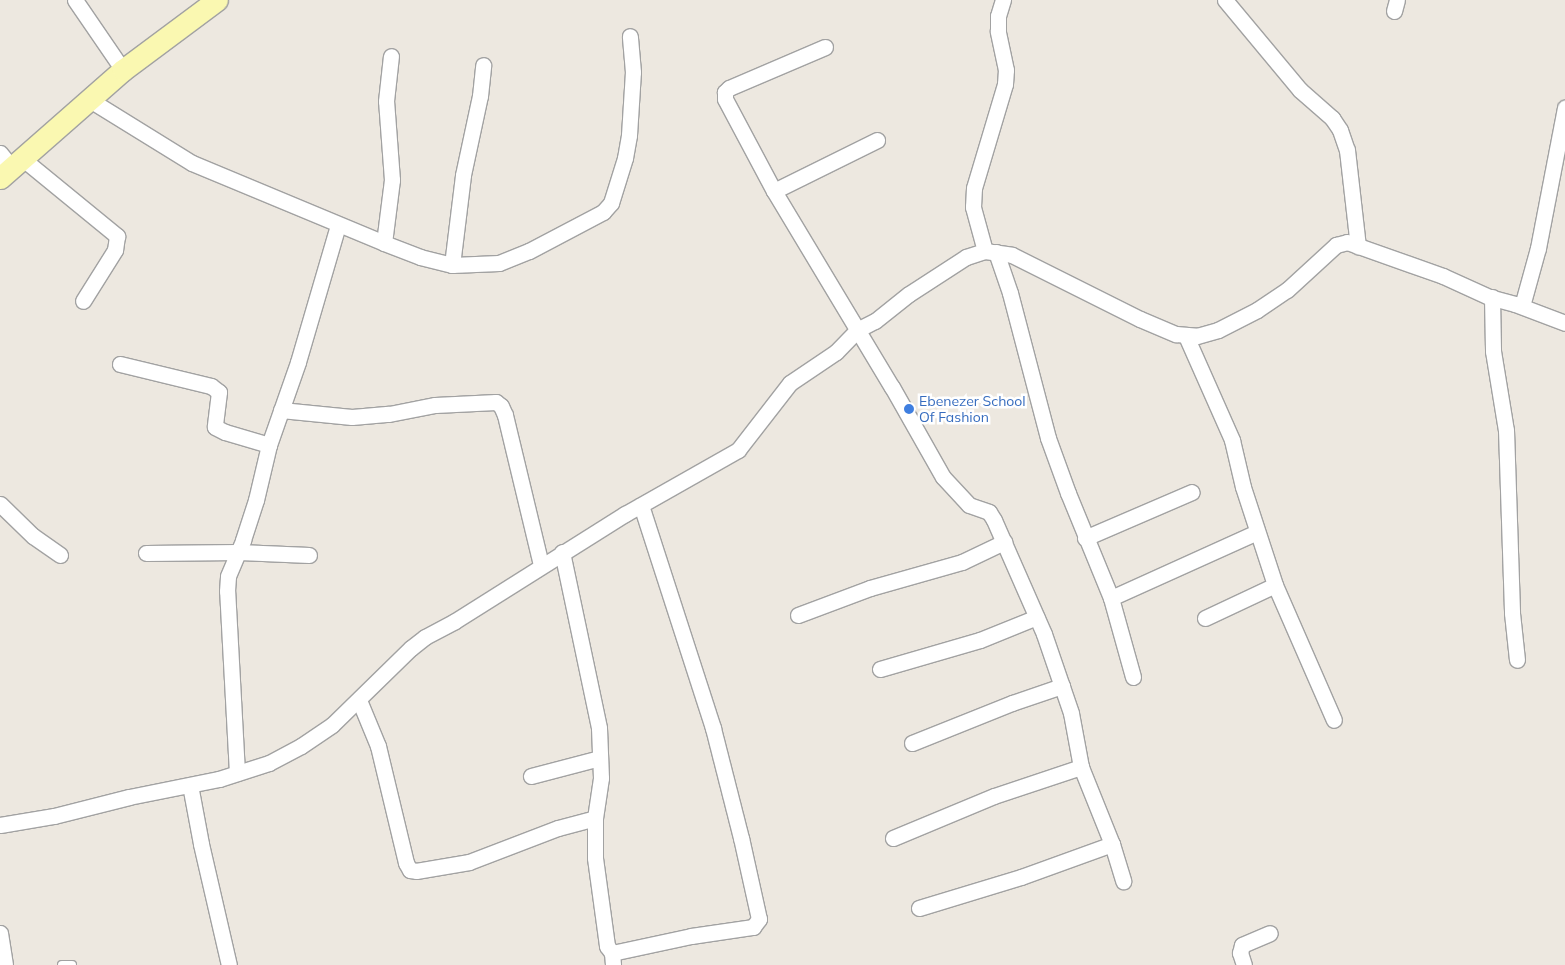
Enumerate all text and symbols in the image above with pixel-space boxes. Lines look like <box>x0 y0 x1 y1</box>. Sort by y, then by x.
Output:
place label: Ebenezer School Of Fashion <box>919 393 1026 426</box>
marker: Ebenezer School Of Fashion <box>903 403 915 415</box>

